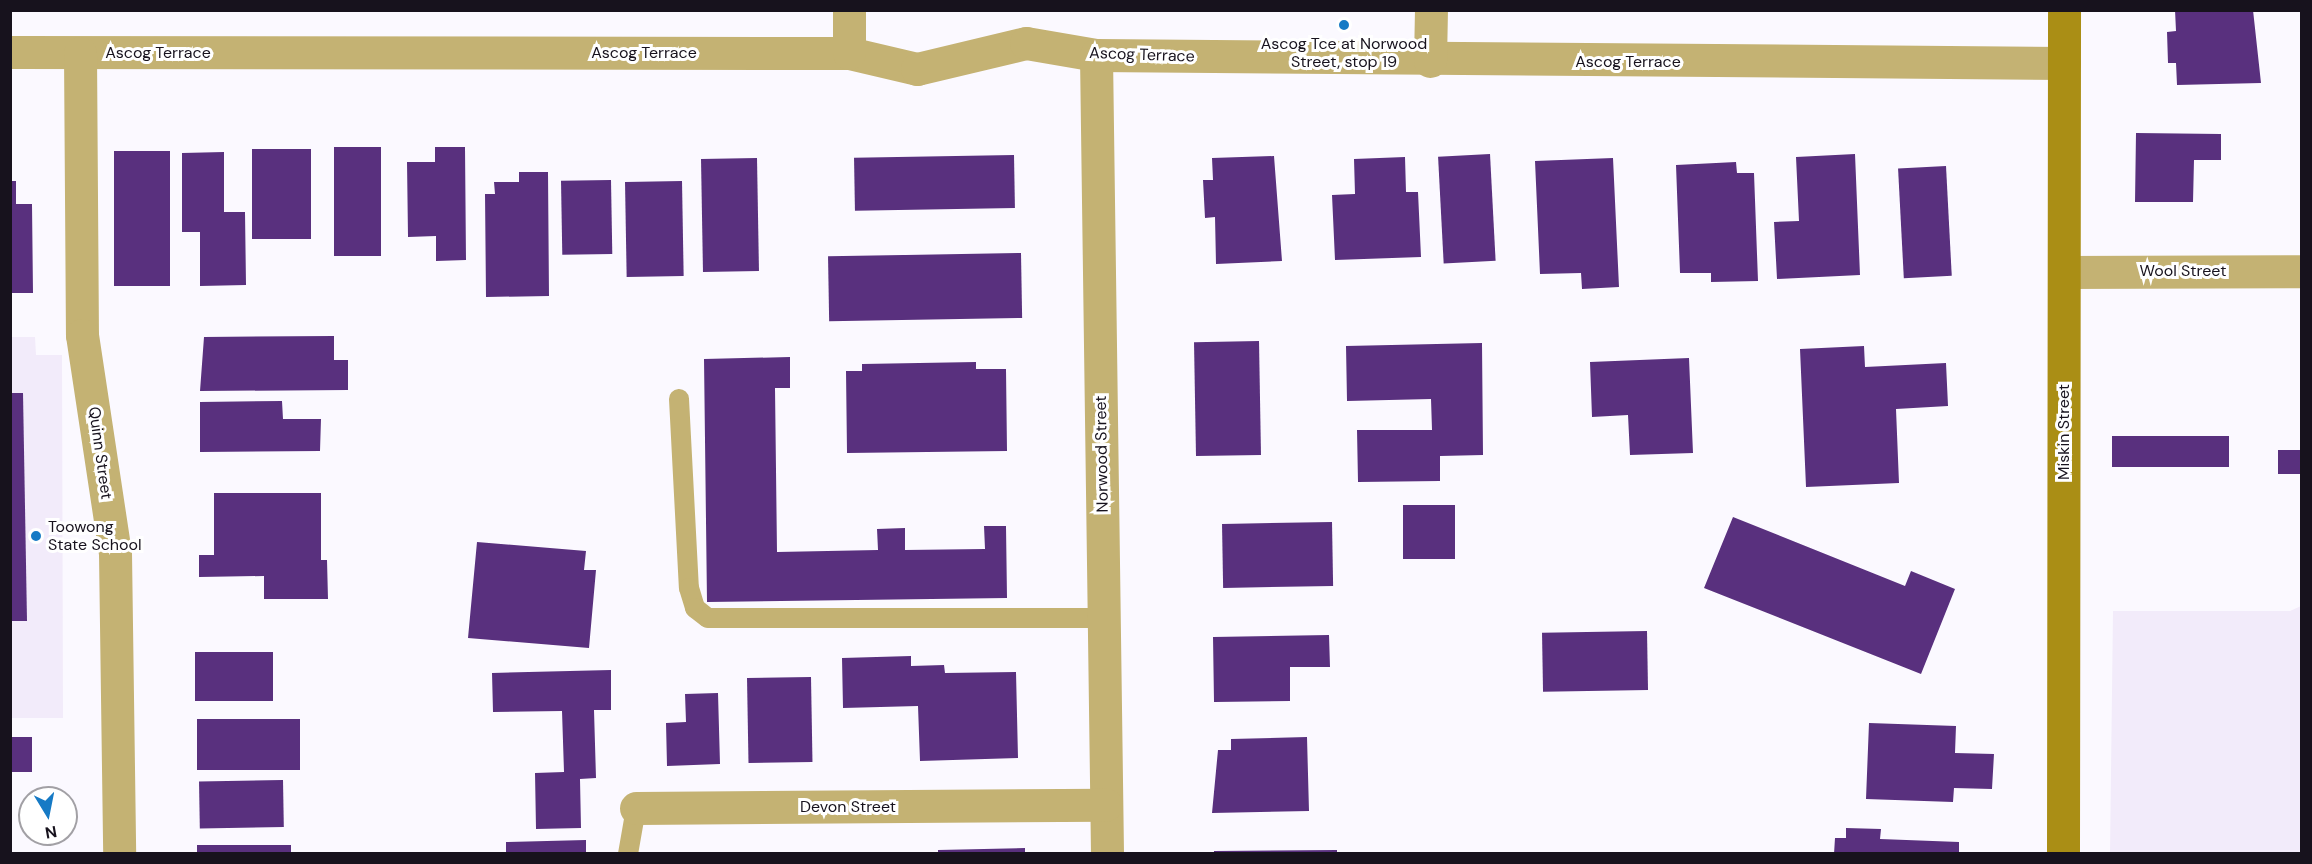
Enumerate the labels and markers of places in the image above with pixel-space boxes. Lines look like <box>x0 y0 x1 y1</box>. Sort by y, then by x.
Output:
marker: Ascog Tce at Norwood Street, stop 19 <box>1337 18 1351 32</box>
place label: Ascog Tce at Norwood Street, stop 19 <box>1261 34 1427 72</box>
place label: Toowong State School <box>48 517 142 555</box>
marker: Toowong State School <box>29 529 43 543</box>

